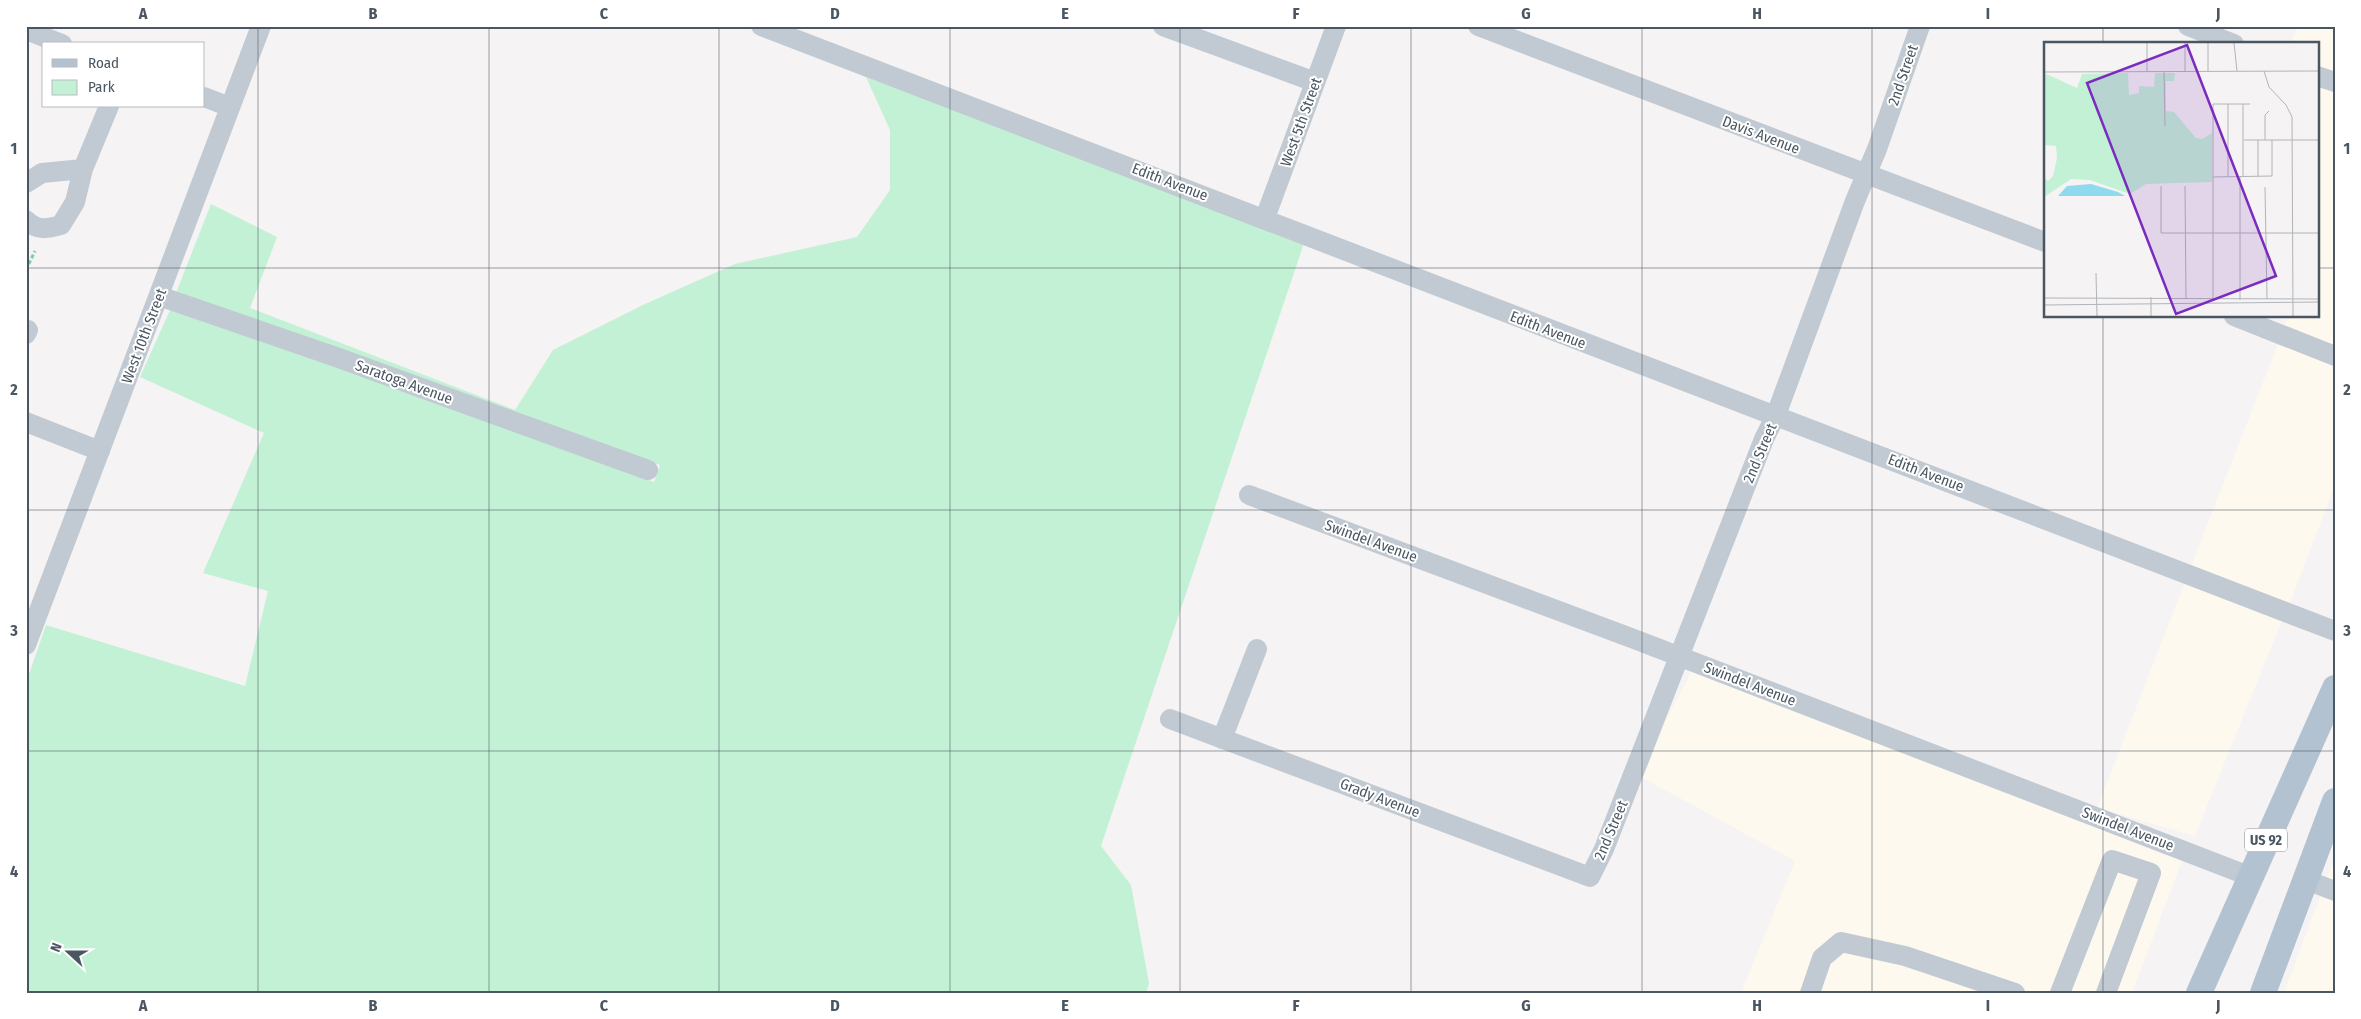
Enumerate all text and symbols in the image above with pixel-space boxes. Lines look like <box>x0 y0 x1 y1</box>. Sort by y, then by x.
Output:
text: A <box>138 4 148 23</box>
text: B <box>369 4 378 23</box>
text: C <box>600 4 609 23</box>
text: D <box>830 4 840 23</box>
text: E <box>1061 4 1069 23</box>
text: F <box>1292 4 1300 23</box>
text: G <box>1521 4 1531 23</box>
text: H <box>1752 4 1762 23</box>
text: I <box>1986 4 1990 23</box>
text: J <box>2215 4 2220 23</box>
legend <box>42 42 205 108</box>
street label: 2nd Street <box>1884 42 1922 108</box>
inset map <box>2044 42 2318 318</box>
text: Road <box>88 54 119 72</box>
street label: West 5th Street <box>1277 75 1325 169</box>
text: Park <box>88 78 115 96</box>
street label: Davis Avenue <box>1720 112 1802 158</box>
text: 1 <box>11 139 17 158</box>
text: 1 <box>2344 139 2350 158</box>
street label: Edith Avenue <box>1129 159 1211 205</box>
street label: West 10th Street <box>118 286 170 386</box>
street label: Edith Avenue <box>1507 307 1589 353</box>
street label: Saratoga Avenue <box>353 356 455 408</box>
text: 2 <box>9 380 18 399</box>
text: 2 <box>2342 380 2351 399</box>
street label: 2nd Street <box>1739 420 1781 486</box>
street label: Edith Avenue <box>1885 450 1967 496</box>
street label: Swindel Avenue <box>1322 516 1420 566</box>
text: 3 <box>9 621 18 640</box>
text: 3 <box>2342 621 2351 640</box>
street label: Swindel Avenue <box>1702 658 1798 710</box>
street label: Grady Avenue <box>1338 775 1422 821</box>
street label: 2nd Street <box>1590 797 1632 863</box>
street label: Swindel Avenue <box>2080 803 2176 855</box>
road number: US 92 <box>2245 828 2287 852</box>
text: 4 <box>10 862 18 881</box>
text: 4 <box>2343 862 2351 881</box>
north arrow <box>42 926 92 976</box>
text: N <box>47 941 66 954</box>
text: A <box>138 996 148 1015</box>
text: B <box>369 996 378 1015</box>
text: C <box>600 996 609 1015</box>
text: D <box>830 996 840 1015</box>
text: E <box>1061 996 1069 1015</box>
text: F <box>1292 996 1300 1015</box>
text: G <box>1521 996 1531 1015</box>
text: H <box>1752 996 1762 1015</box>
text: I <box>1986 996 1990 1015</box>
text: J <box>2215 996 2220 1015</box>

